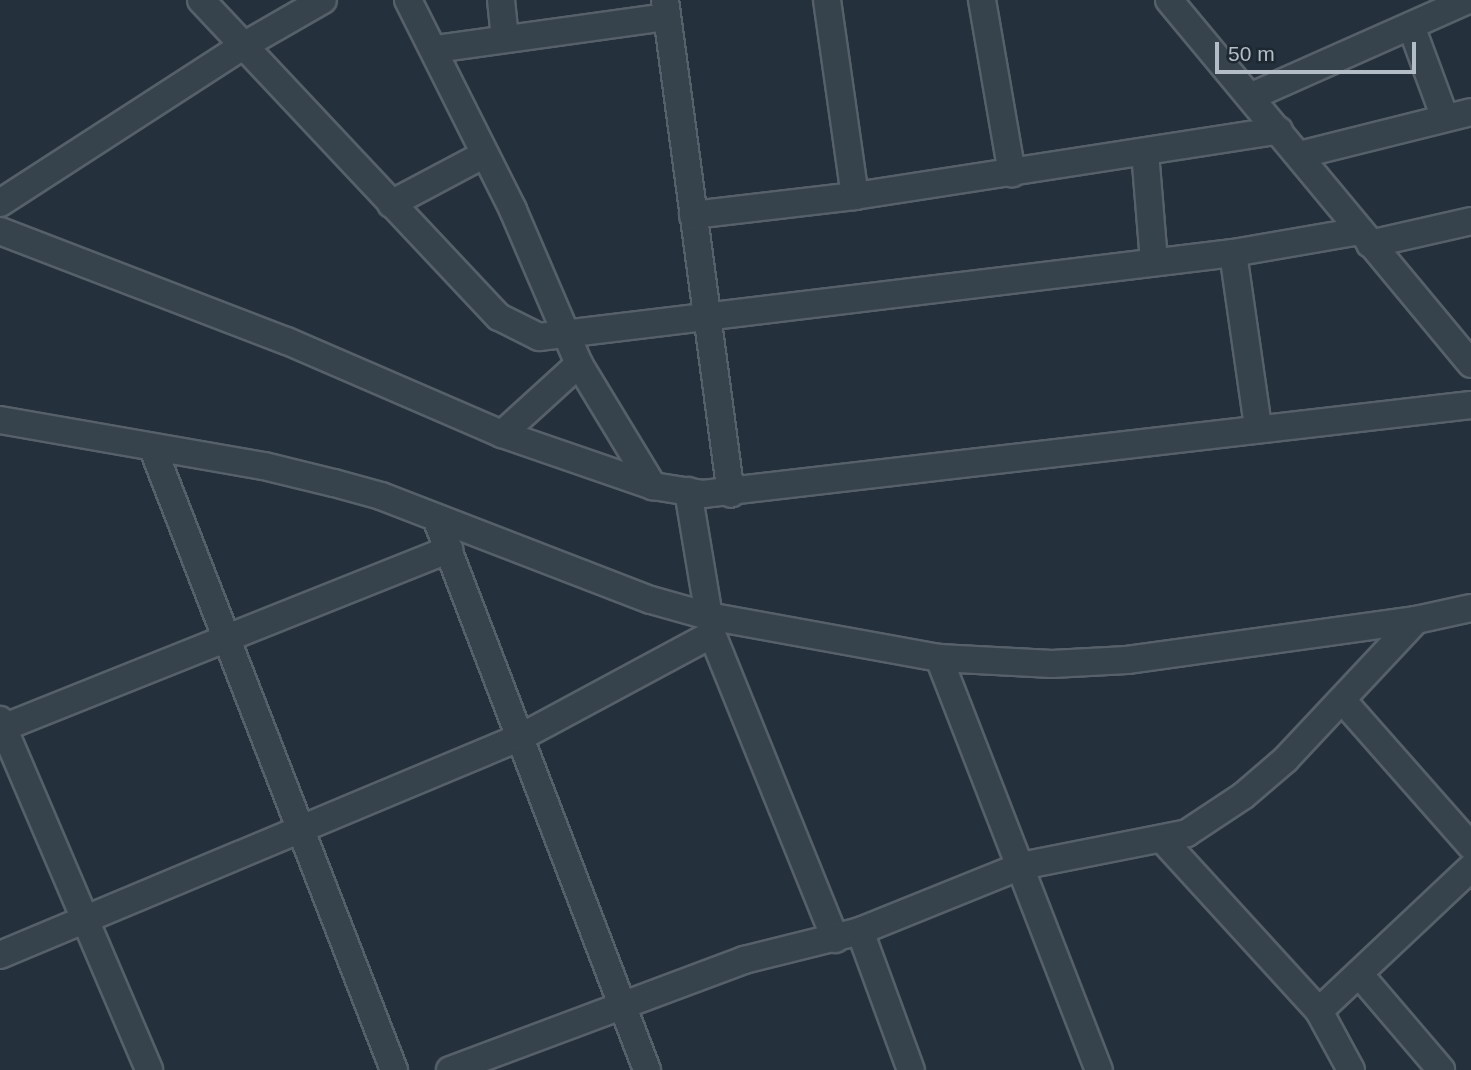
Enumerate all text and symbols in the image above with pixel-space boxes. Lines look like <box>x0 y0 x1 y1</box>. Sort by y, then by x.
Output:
scale bar <box>1219 28 1420 72</box>
text: 50 m <box>1228 42 1275 65</box>

